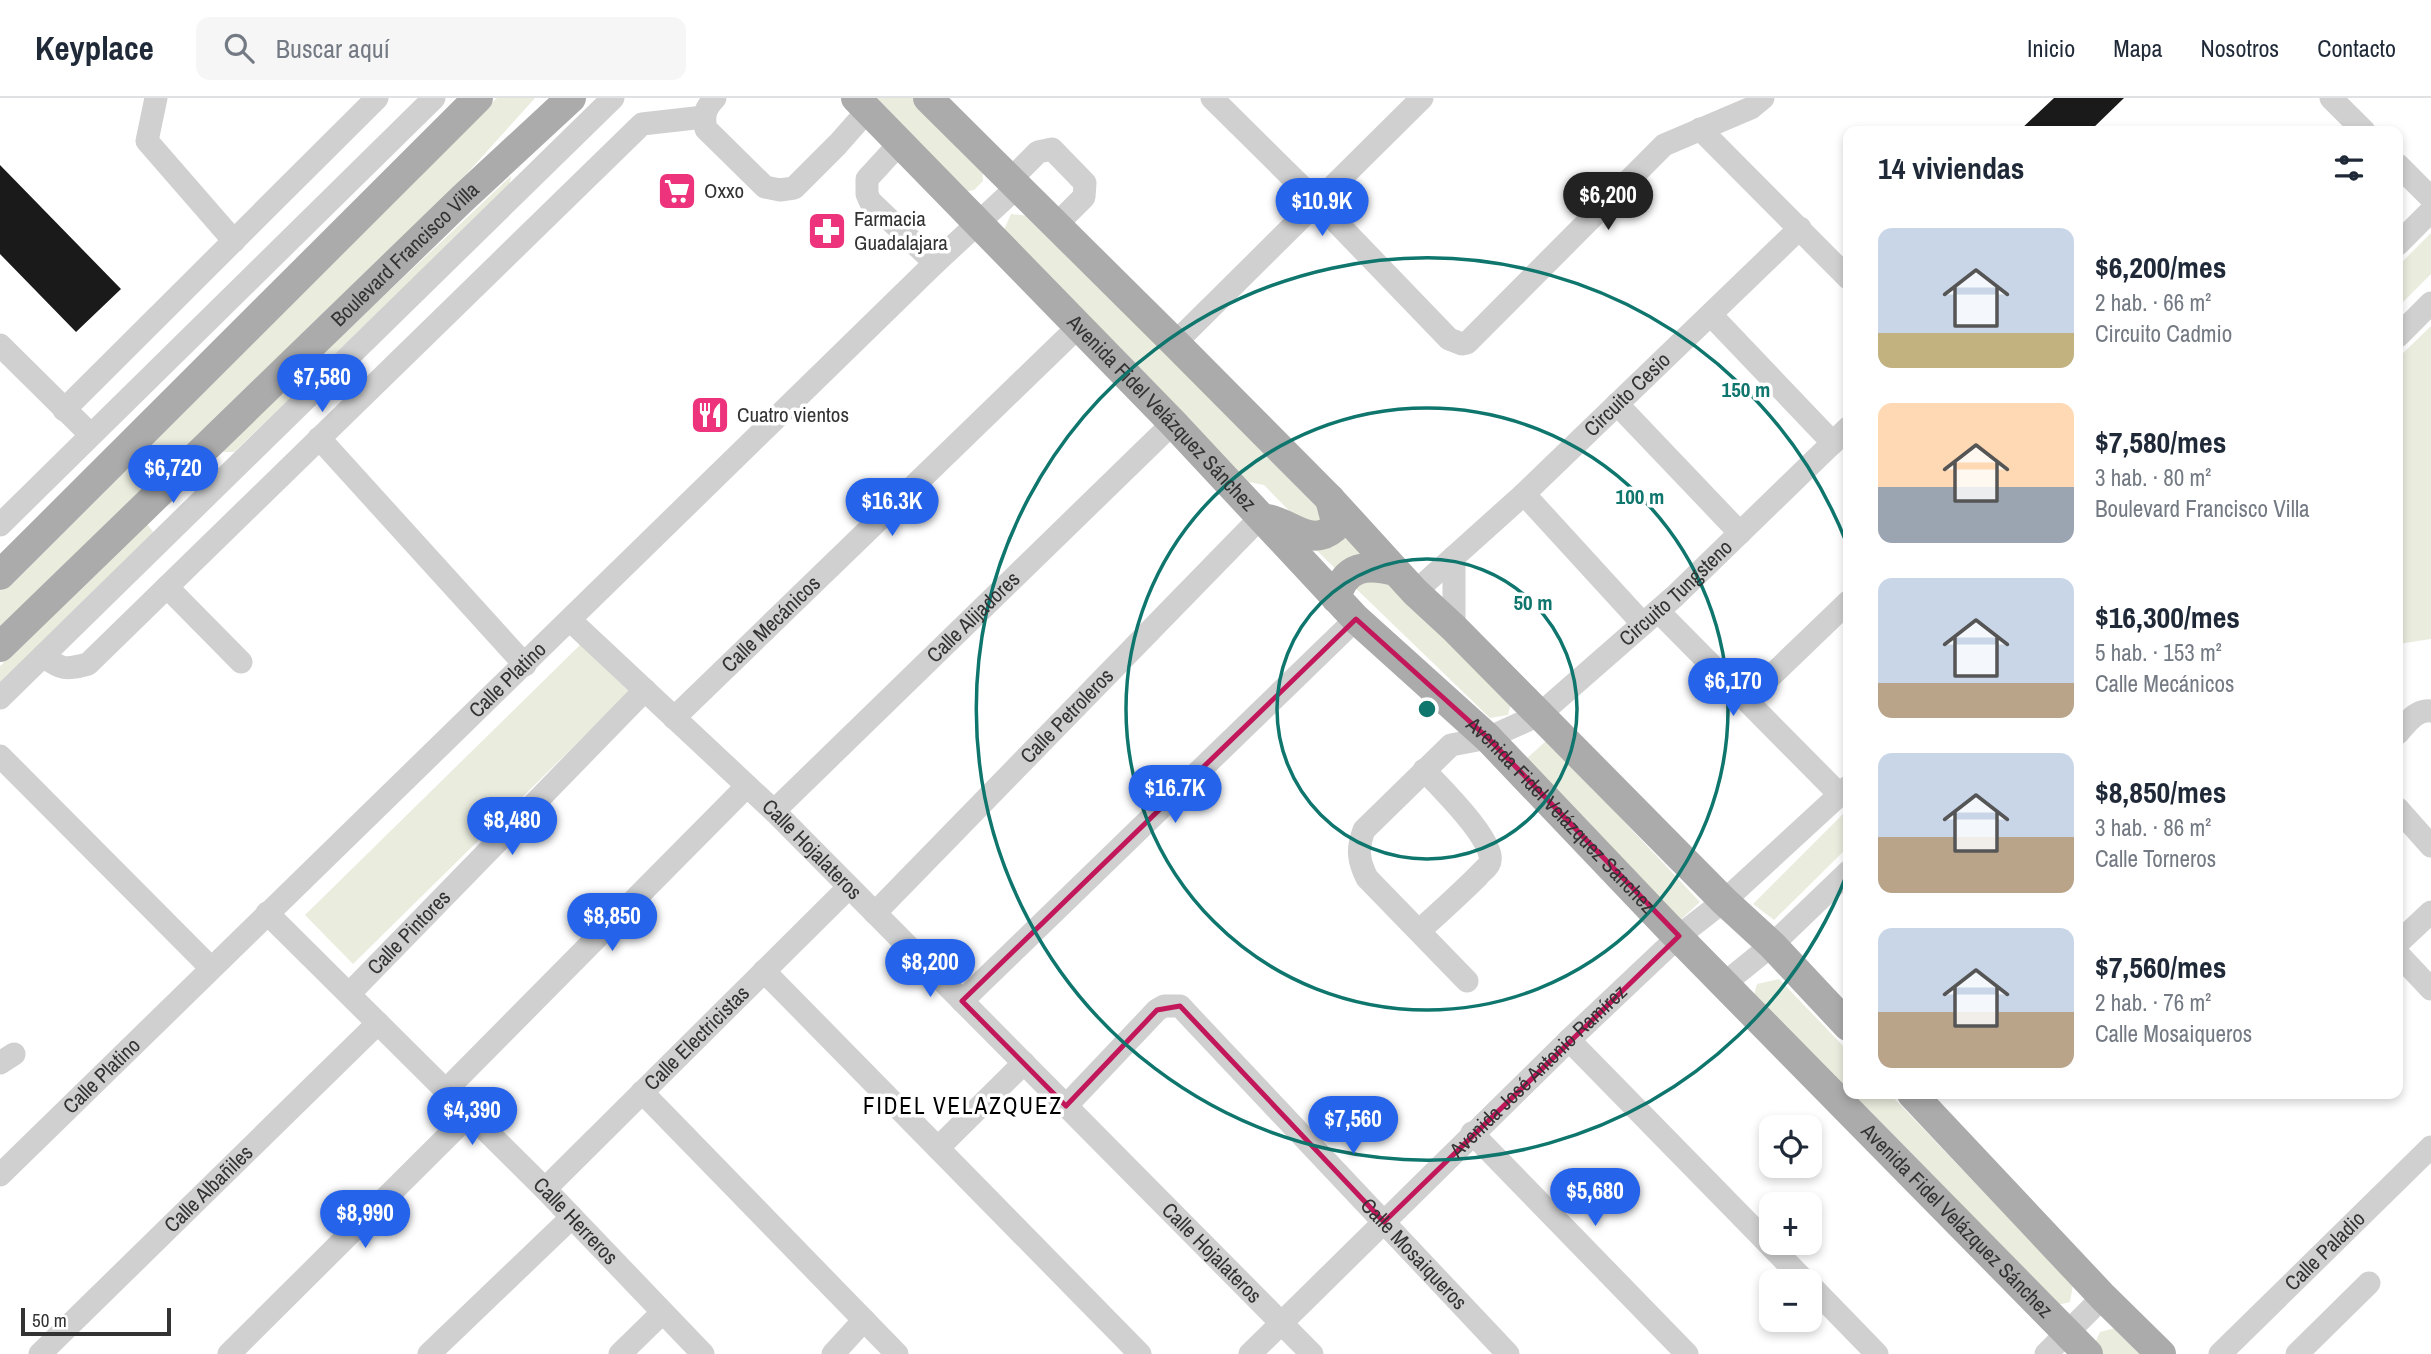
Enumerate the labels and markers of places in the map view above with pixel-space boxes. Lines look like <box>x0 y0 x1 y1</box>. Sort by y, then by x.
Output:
supermarket icon: Oxxo <box>656 170 698 212</box>
pin: $6,200 <box>1551 172 1665 232</box>
place label: Oxxo <box>704 176 744 205</box>
pin: $10.9K <box>1265 178 1379 238</box>
place label: Farmacia Guadalajara <box>854 204 948 257</box>
pharmacy icon: Farmacia Guadalajara <box>806 210 848 252</box>
pin: $7,580 <box>265 354 379 414</box>
restaurant icon: Cuatro vientos <box>689 394 731 436</box>
place label: Cuatro vientos <box>737 400 849 429</box>
pin: $6,720 <box>116 446 230 505</box>
pin: $16.3K <box>835 478 949 538</box>
pin: $6,170 <box>1676 658 1790 718</box>
centre of rings <box>1415 697 1439 721</box>
pin: $16.7K <box>1118 766 1232 825</box>
pin: $8,480 <box>455 798 569 857</box>
pin: $8,850 <box>555 894 669 953</box>
pin: $8,200 <box>873 940 987 999</box>
pin: $4,390 <box>415 1088 529 1147</box>
pin: $7,560 <box>1296 1096 1410 1156</box>
pin: $5,680 <box>1538 1168 1652 1228</box>
pin: $8,990 <box>308 1190 422 1250</box>

